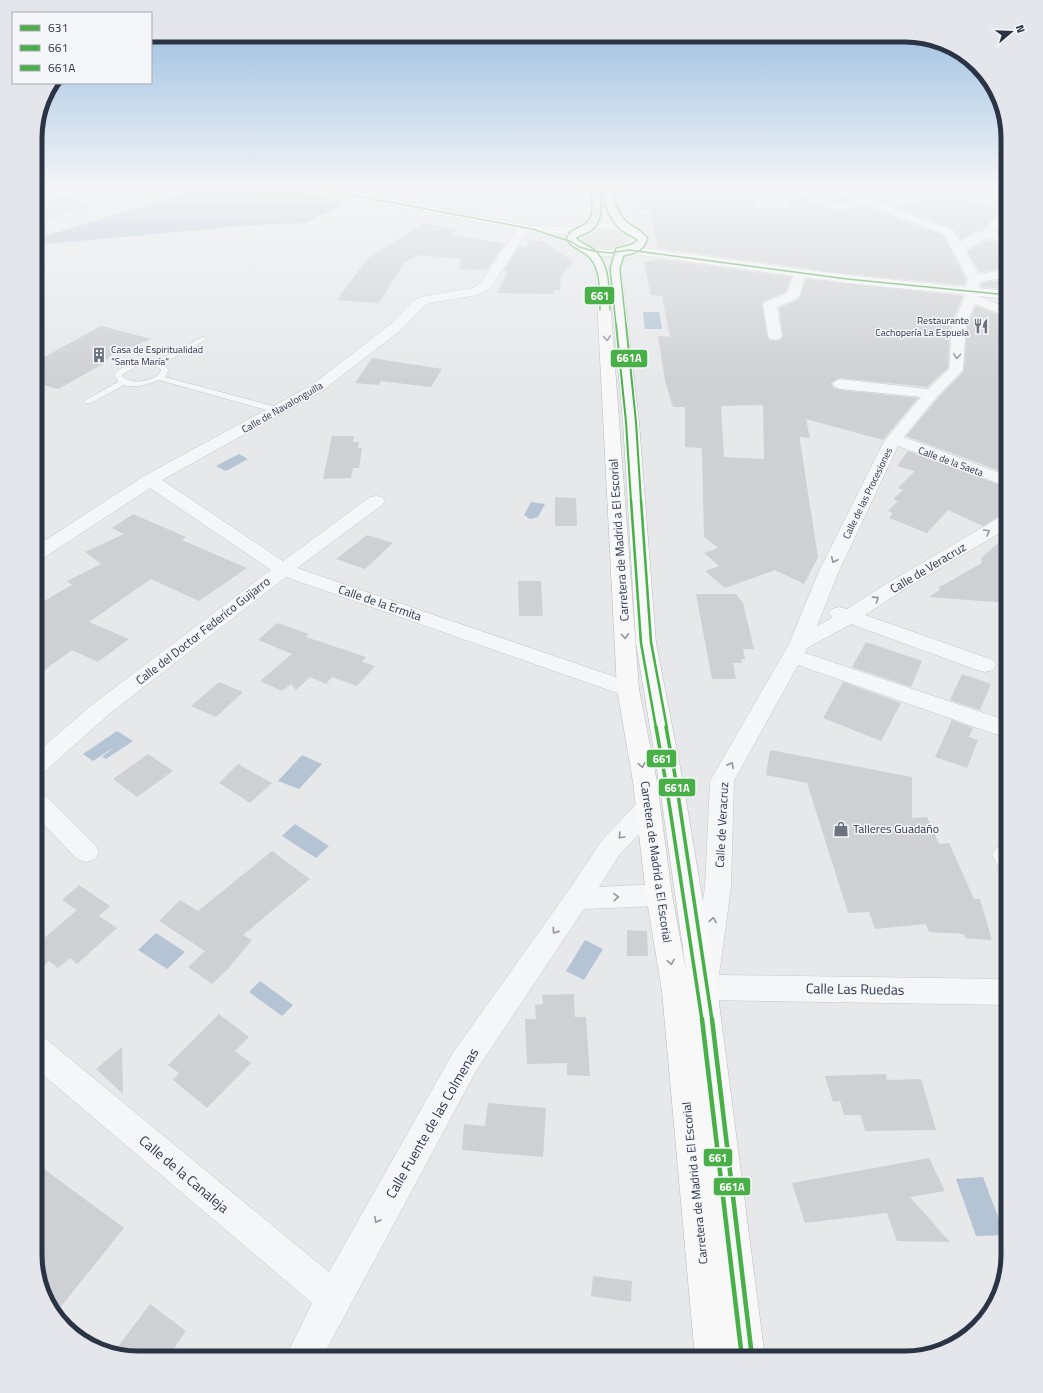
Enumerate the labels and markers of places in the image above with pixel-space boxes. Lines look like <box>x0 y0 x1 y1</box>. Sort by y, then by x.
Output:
place label: Restaurante Cachopería La Espuela <box>875 313 969 340</box>
restaurant icon: Restaurante Cachopería La Espuela <box>972 317 990 335</box>
place label: Casa de Espiritualidad “Santa María” <box>111 342 203 369</box>
building icon: Casa de Espiritualidad “Santa María” <box>90 346 108 364</box>
place label: Talleres Guadaño <box>853 819 939 838</box>
shop icon: Talleres Guadaño <box>832 820 850 838</box>

